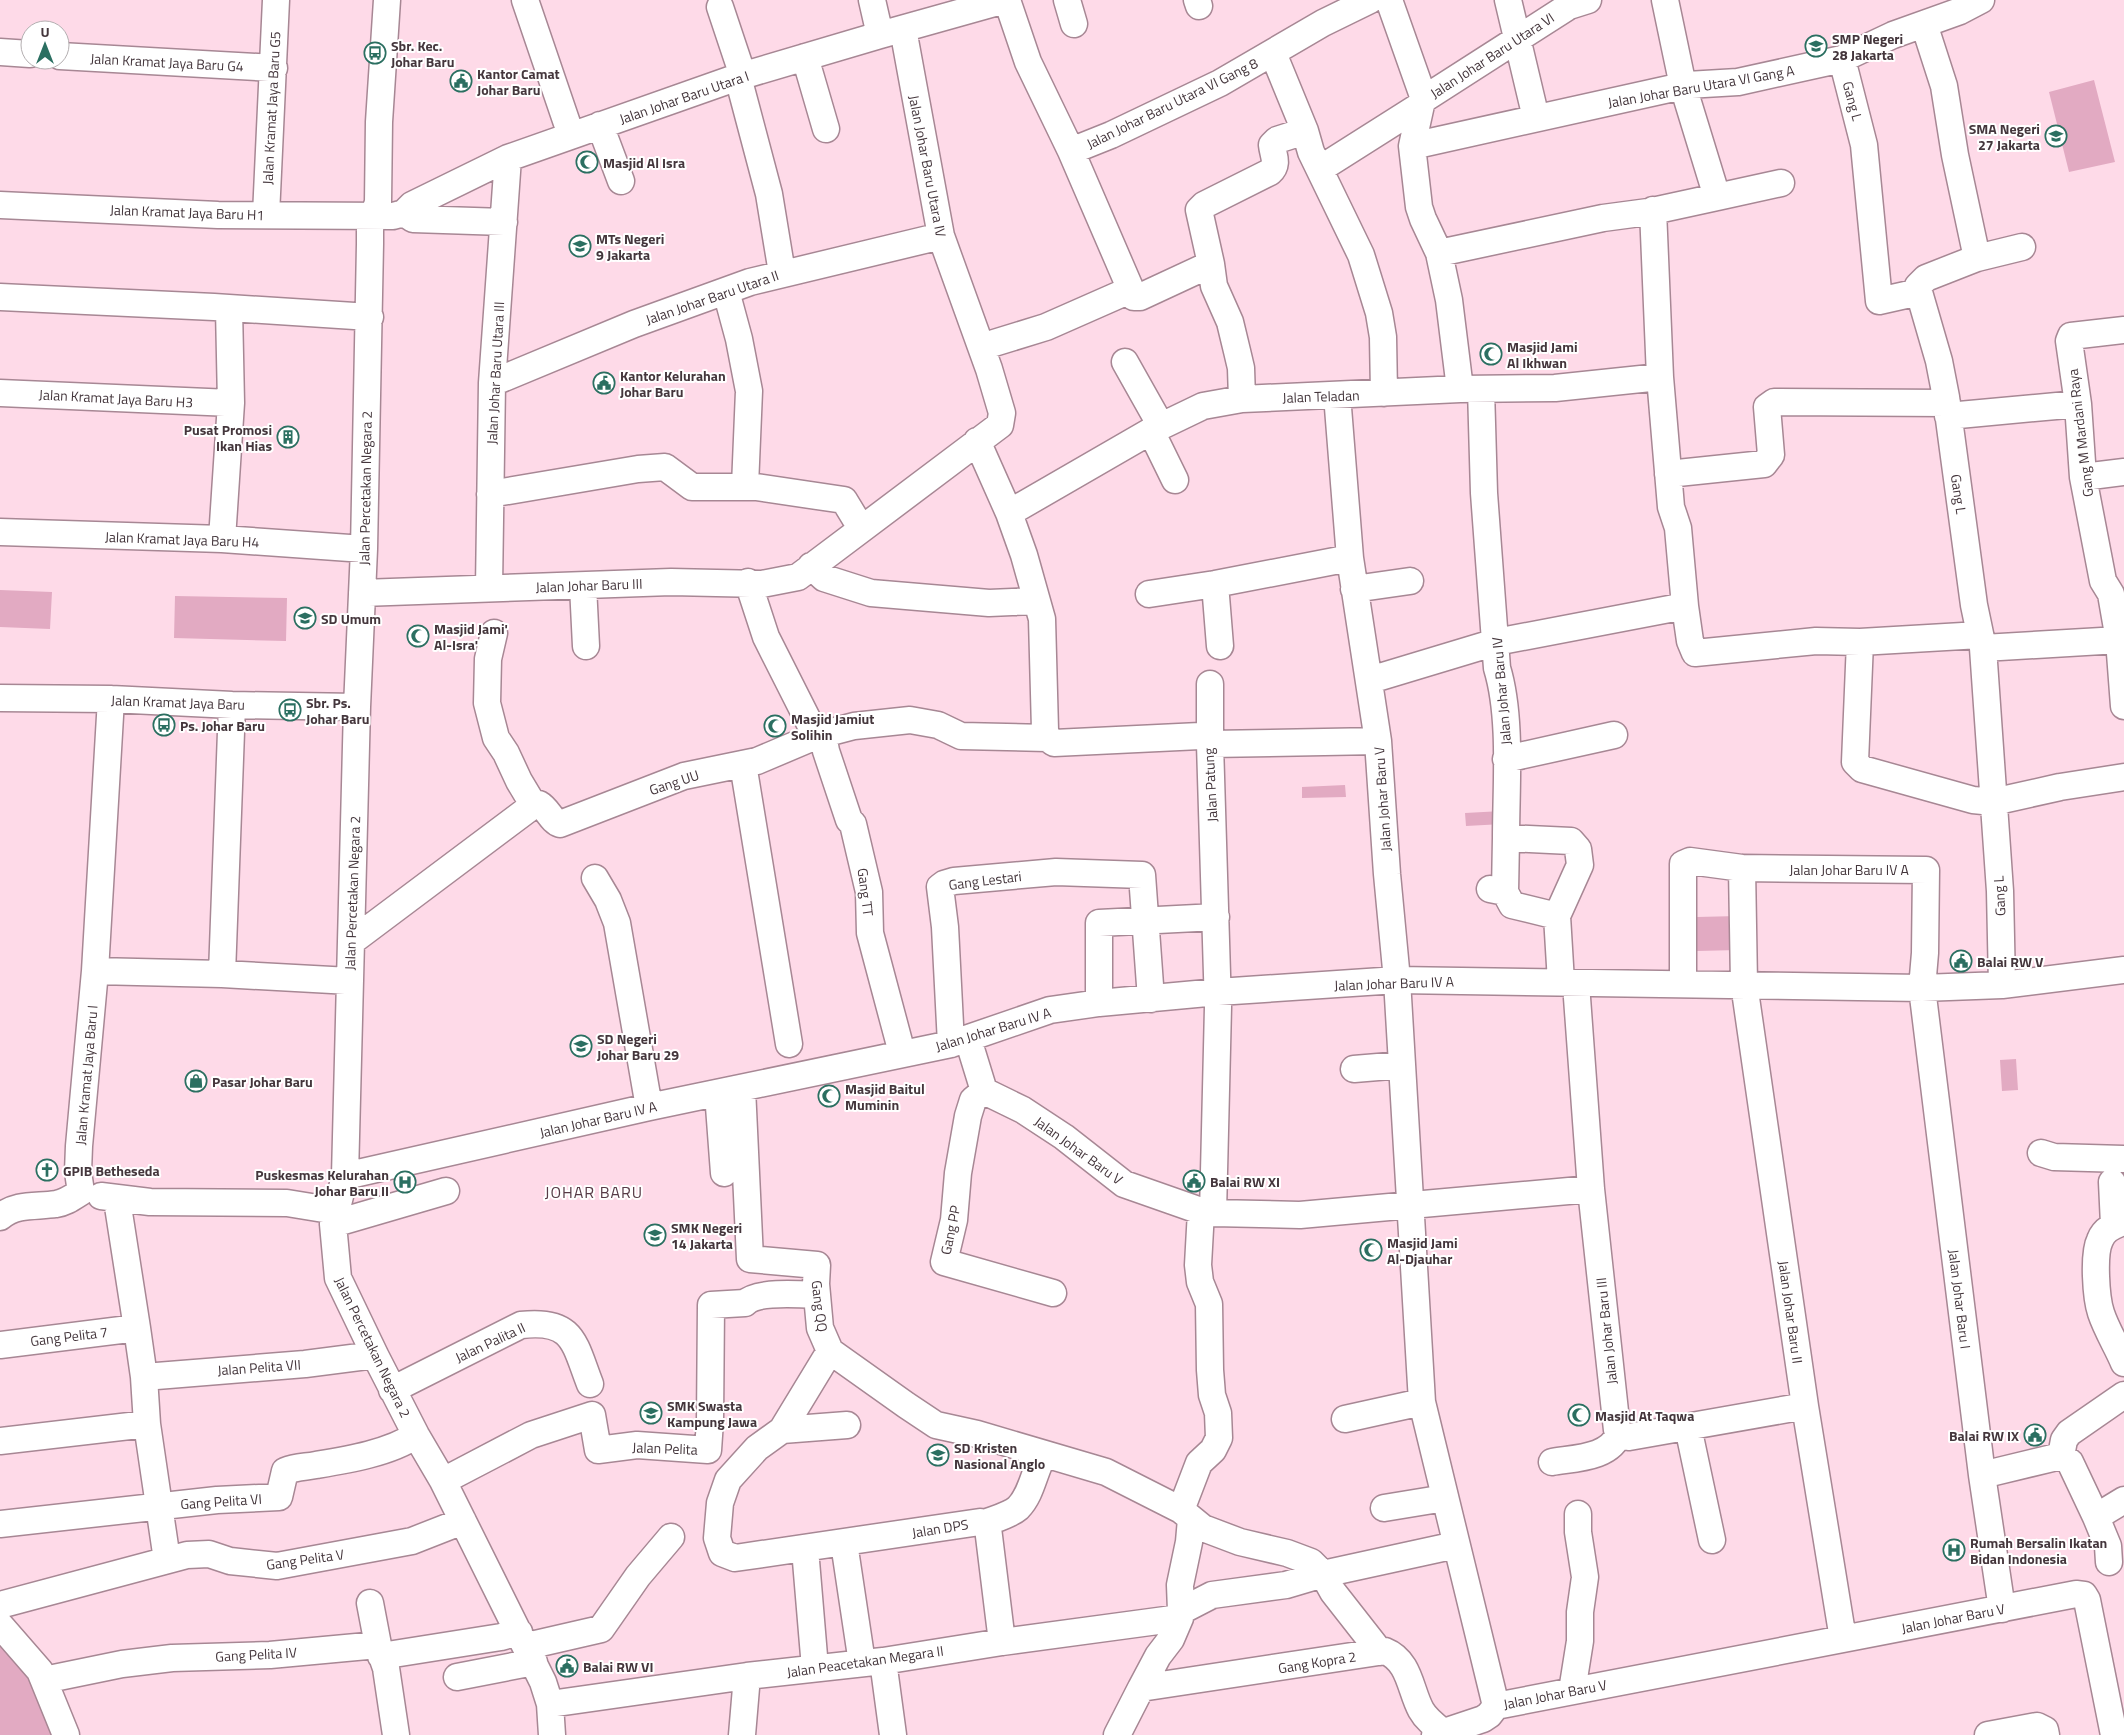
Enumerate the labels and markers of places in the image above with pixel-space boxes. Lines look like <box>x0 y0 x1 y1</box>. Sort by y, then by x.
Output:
place label: SMP Negeri 28 Jakarta <box>1832 28 1903 65</box>
school or university icon: SMP Negeri 28 Jakarta <box>1804 34 1828 58</box>
place label: Sbr. Kec. Johar Baru <box>391 35 454 72</box>
bus stop icon: Sbr. Kec. Johar Baru <box>363 41 387 65</box>
place label: Kantor Camat Johar Baru <box>477 63 560 100</box>
public building icon: Kantor Camat Johar Baru <box>449 69 473 93</box>
place label: SMA Negeri 27 Jakarta <box>1969 118 2040 155</box>
school or university icon: SMA Negeri 27 Jakarta <box>2044 124 2068 148</box>
mosque icon: Masjid Al Isra <box>575 150 599 174</box>
place label: Masjid Al Isra <box>603 152 685 173</box>
place label: MTs Negeri 9 Jakarta <box>596 228 664 265</box>
school or university icon: MTs Negeri 9 Jakarta <box>568 234 592 258</box>
place label: Masjid Jami Al Ikhwan <box>1507 336 1578 373</box>
mosque icon: Masjid Jami Al Ikhwan <box>1479 342 1503 366</box>
place label: Kantor Kelurahan Johar Baru <box>620 365 726 402</box>
public building icon: Kantor Kelurahan Johar Baru <box>592 371 616 395</box>
place label: Pusat Promosi Ikan Hias <box>184 419 272 456</box>
building icon: Pusat Promosi Ikan Hias <box>276 425 300 449</box>
school or university icon: SD Umum <box>293 606 317 630</box>
place label: SD Umum <box>321 608 381 629</box>
place label: Masjid Jami' Al-Isra' <box>434 618 508 655</box>
mosque icon: Masjid Jami' Al-Isra' <box>406 624 430 648</box>
place label: Sbr. Ps. Johar Baru <box>306 692 369 729</box>
bus stop icon: Sbr. Ps. Johar Baru <box>278 698 302 722</box>
place label: Masjid Jamiut Solihin <box>791 708 874 745</box>
bus stop icon: Ps. Johar Baru <box>152 713 176 737</box>
mosque icon: Masjid Jamiut Solihin <box>763 714 787 738</box>
place label: Ps. Johar Baru <box>180 715 265 736</box>
public building icon: Balai RW V <box>1949 949 1973 973</box>
place label: Balai RW V <box>1977 951 2044 972</box>
place label: SD Negeri Johar Baru 29 <box>597 1028 679 1065</box>
school or university icon: SD Negeri Johar Baru 29 <box>569 1034 593 1058</box>
shop icon: Pasar Johar Baru <box>184 1069 208 1093</box>
place label: Pasar Johar Baru <box>212 1071 313 1092</box>
place label: Masjid Baitul Muminin <box>845 1078 925 1115</box>
mosque icon: Masjid Baitul Muminin <box>817 1084 841 1108</box>
church icon: GPIB Betheseda <box>35 1158 59 1182</box>
place label: GPIB Betheseda <box>63 1160 160 1181</box>
place label: Puskesmas Kelurahan Johar Baru II <box>255 1164 389 1201</box>
public building icon: Balai RW XI <box>1182 1169 1206 1193</box>
hospital icon: Puskesmas Kelurahan Johar Baru II <box>393 1170 417 1194</box>
place label: Balai RW XI <box>1210 1171 1280 1192</box>
place label: SMK Negeri 14 Jakarta <box>671 1217 742 1254</box>
school or university icon: SMK Negeri 14 Jakarta <box>643 1223 667 1247</box>
place label: Masjid Jami Al-Djauhar <box>1387 1232 1458 1269</box>
mosque icon: Masjid Jami Al-Djauhar <box>1359 1238 1383 1262</box>
place label: SMK Swasta Kampung Jawa <box>667 1395 757 1432</box>
school or university icon: SMK Swasta Kampung Jawa <box>639 1401 663 1425</box>
mosque icon: Masjid At Taqwa <box>1567 1403 1591 1427</box>
place label: Masjid At Taqwa <box>1595 1405 1694 1426</box>
public building icon: Balai RW IX <box>2023 1423 2047 1447</box>
place label: Balai RW IX <box>1949 1425 2019 1446</box>
place label: SD Kristen Nasional Anglo <box>954 1437 1045 1474</box>
school or university icon: SD Kristen Nasional Anglo <box>926 1443 950 1467</box>
place label: Rumah Bersalin Ikatan Bidan Indonesia <box>1970 1532 2107 1569</box>
hospital icon: Rumah Bersalin Ikatan Bidan Indonesia <box>1942 1538 1966 1562</box>
public building icon: Balai RW VI <box>555 1654 579 1678</box>
place label: Balai RW VI <box>583 1656 654 1677</box>

